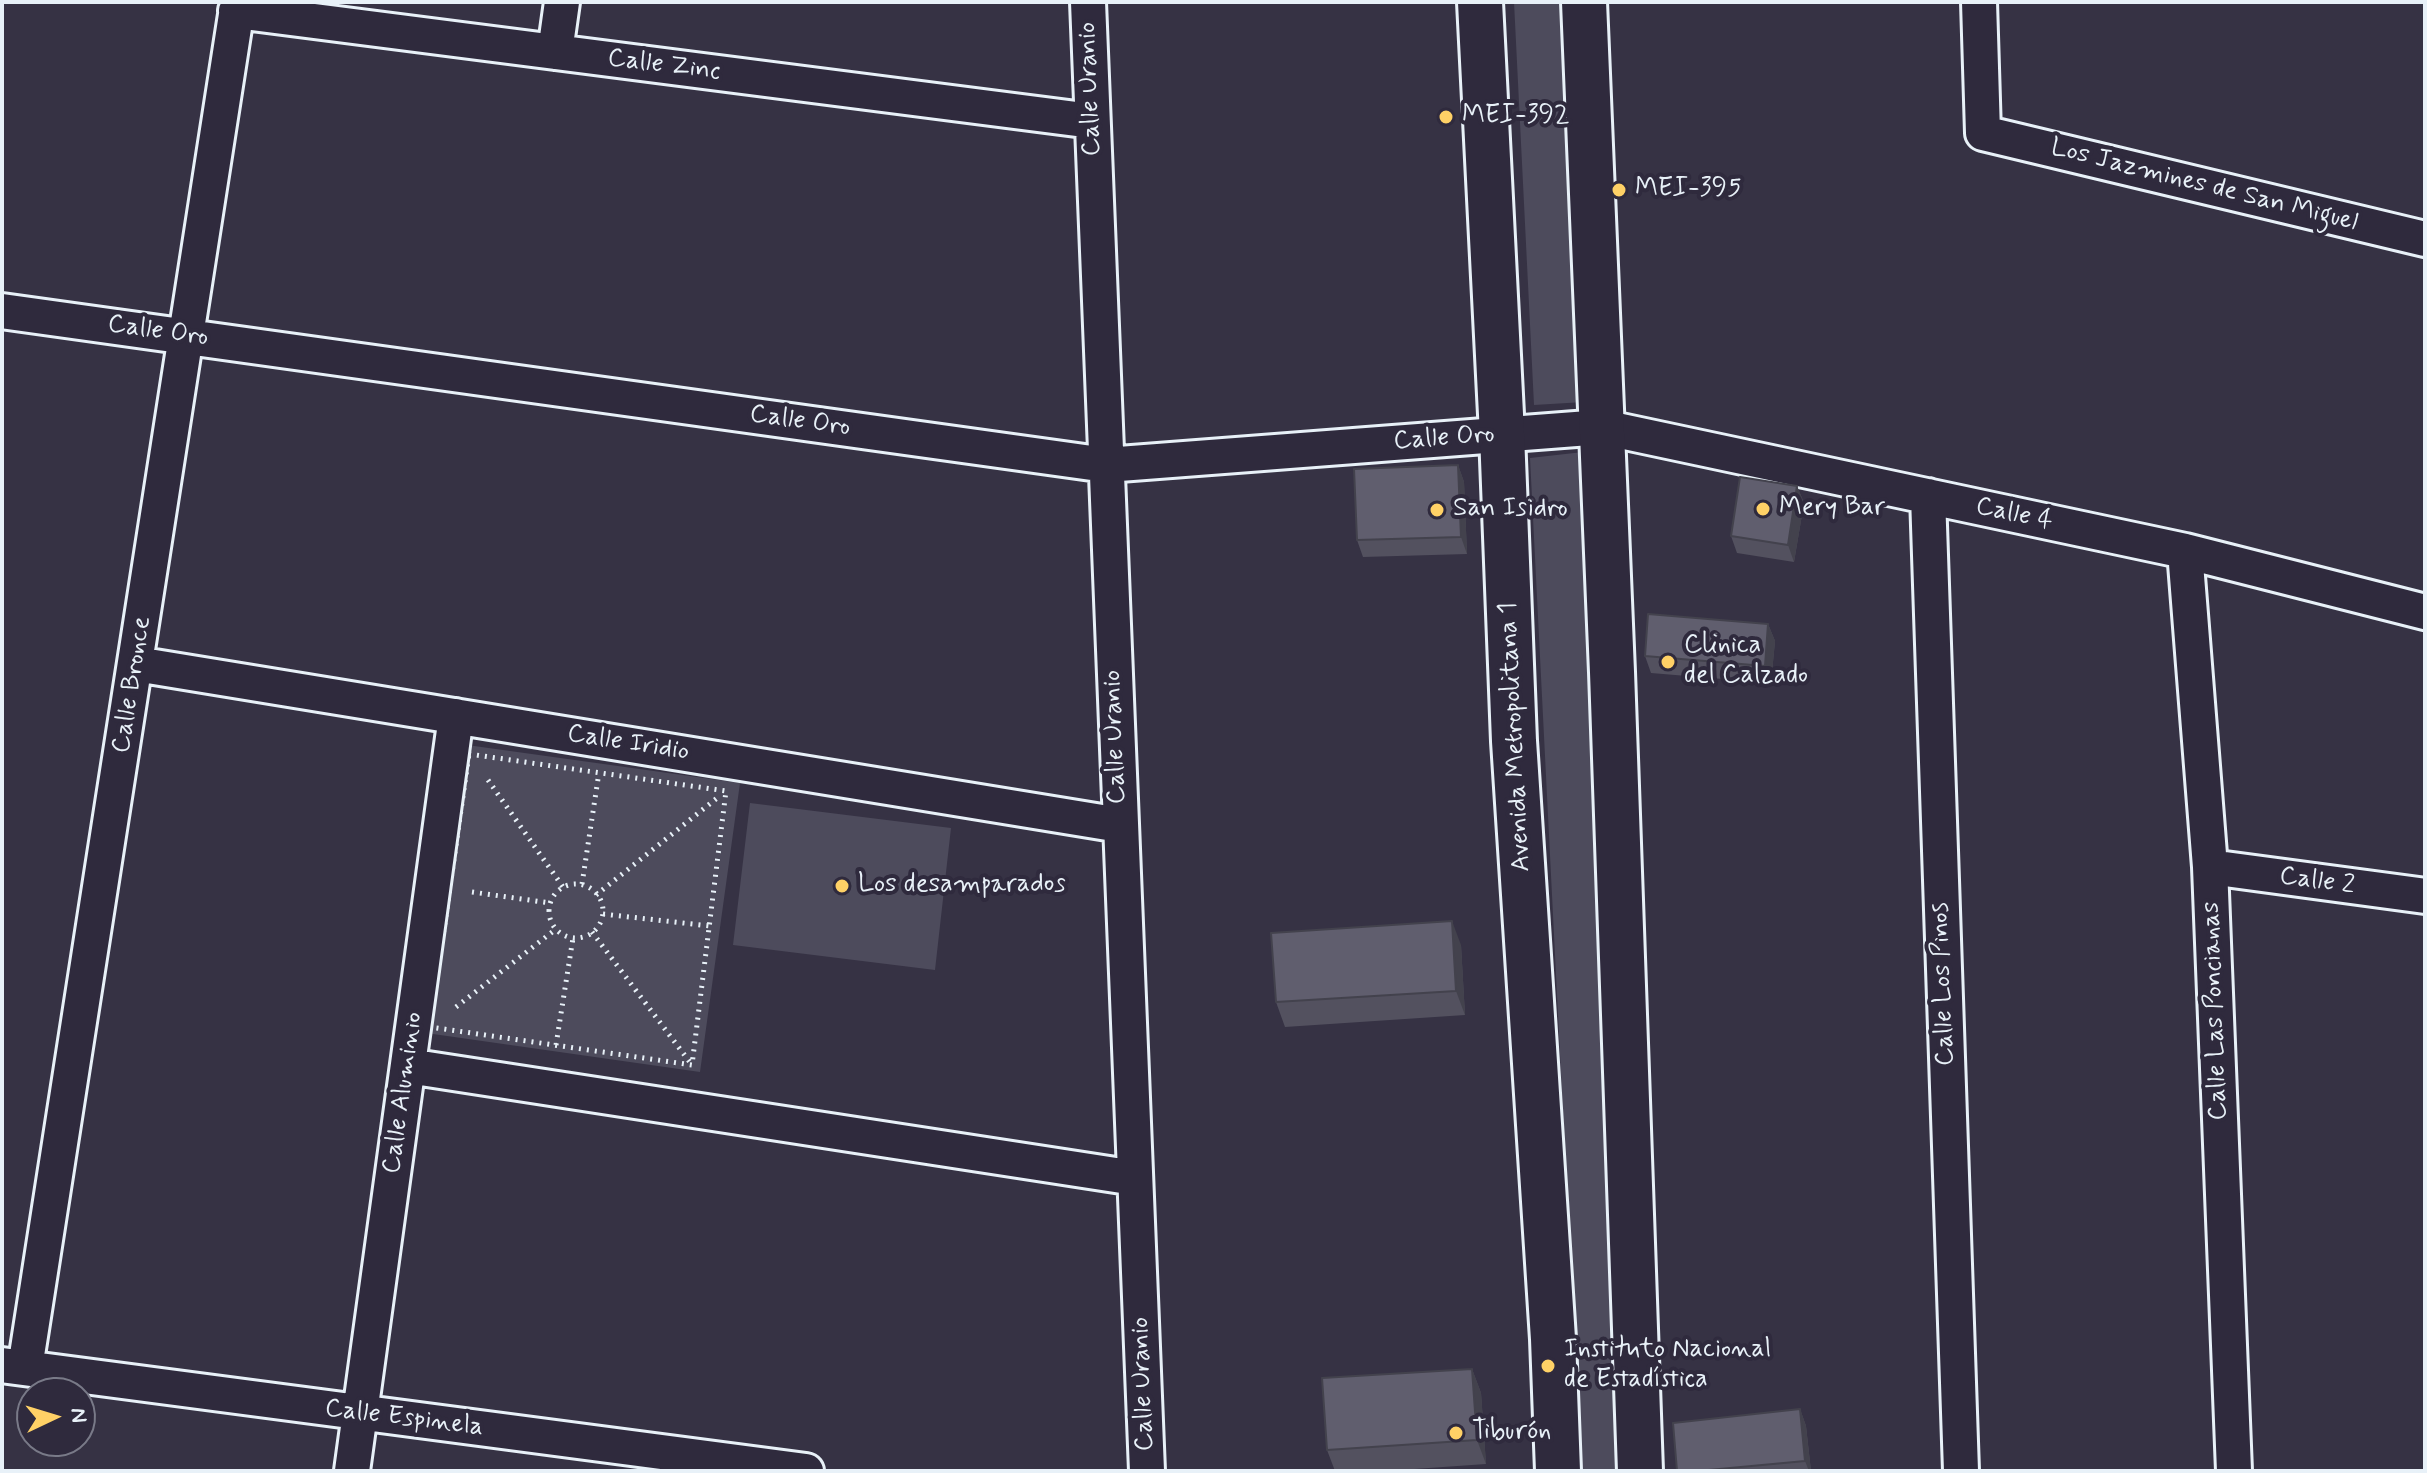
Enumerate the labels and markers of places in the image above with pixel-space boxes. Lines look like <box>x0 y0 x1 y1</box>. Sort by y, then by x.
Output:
place label: MEI-392 <box>1462 101 1569 133</box>
marker: MEI-392 <box>1437 108 1455 126</box>
place label: MEI-395 <box>1635 174 1741 206</box>
marker: MEI-395 <box>1610 181 1628 199</box>
place label: Mery Bar <box>1779 493 1885 525</box>
place label: San Isidro <box>1453 494 1568 526</box>
marker: Mery Bar <box>1754 500 1772 518</box>
marker: San Isidro <box>1428 501 1446 519</box>
place label: Clinica del Calzado <box>1684 631 1808 692</box>
marker: Clinica del Calzado <box>1659 653 1677 671</box>
place label: Los desamparados <box>858 870 1066 902</box>
marker: Los desamparados <box>833 877 851 895</box>
place label: Instituto Nacional de Estadística <box>1564 1335 1771 1396</box>
marker: Instituto Nacional de Estadística <box>1539 1357 1557 1375</box>
place label: Tiburón <box>1472 1417 1551 1449</box>
marker: Tiburón <box>1447 1424 1465 1442</box>

